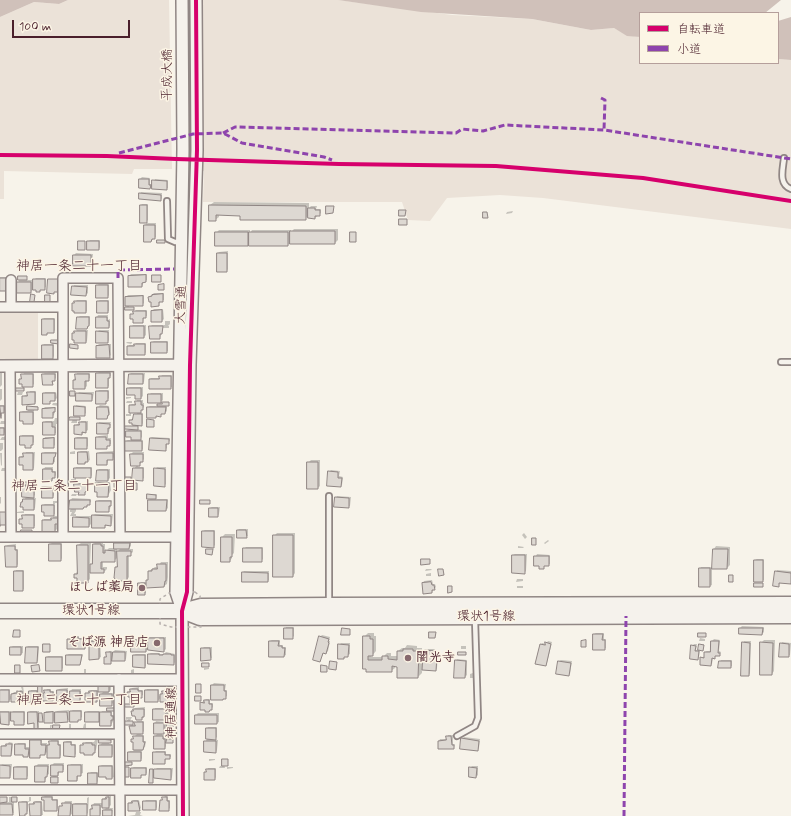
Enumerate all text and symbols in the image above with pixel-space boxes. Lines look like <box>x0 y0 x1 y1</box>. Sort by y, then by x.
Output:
scale bar <box>14 12 132 38</box>
legend <box>639 12 779 64</box>
text: 100 m <box>19 19 51 35</box>
text: 自転車道 <box>677 22 725 38</box>
text: 小道 <box>677 42 701 58</box>
street label: 平成大橋 <box>160 49 176 101</box>
district label: 神居一条二十一丁目 <box>16 259 142 275</box>
street label: 大雪通 <box>174 285 190 325</box>
district label: 神居二条二十一丁目 <box>11 479 137 495</box>
place label: ほしば薬局 <box>69 580 134 596</box>
marker: ほしば薬局 <box>137 583 147 593</box>
street label: 環状1号線 <box>62 603 120 619</box>
street label: 環状1号線 <box>457 609 515 625</box>
place label: そば源 神居店 <box>67 635 149 651</box>
marker: そば源 神居店 <box>152 638 162 648</box>
place label: 闇光寺 <box>416 650 455 666</box>
marker: 闇光寺 <box>403 653 413 663</box>
street label: 神居通線 <box>164 687 180 739</box>
district label: 神居三条二十一丁目 <box>16 693 142 709</box>

